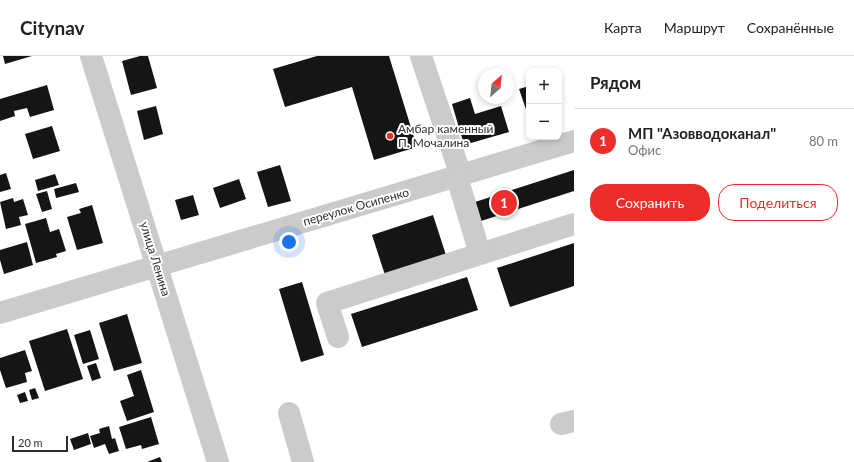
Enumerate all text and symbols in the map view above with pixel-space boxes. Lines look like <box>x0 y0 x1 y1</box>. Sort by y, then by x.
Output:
text: Citynav <box>20 16 85 39</box>
text: Карта <box>604 19 642 36</box>
text: Маршрут <box>664 19 725 36</box>
text: Сохранённые <box>747 19 834 36</box>
north arrow <box>478 68 514 104</box>
map controls <box>526 68 562 140</box>
button: + <box>526 68 562 104</box>
text: Рядом <box>590 72 641 93</box>
button: − <box>526 104 562 140</box>
place label: Амбар каменный П. Мочалина <box>398 121 493 150</box>
text: МП "Азовводоканал" <box>628 124 776 142</box>
marker: Амбар каменный П. Мочалина <box>385 131 395 141</box>
text: 1 <box>599 133 607 149</box>
text: 80 m <box>809 133 838 149</box>
text: Офис <box>628 142 661 158</box>
street label: переулок Осипенко <box>301 184 411 229</box>
button: Сохранить <box>590 184 710 221</box>
button: Поделиться <box>718 184 838 221</box>
pin: 1 <box>491 188 517 218</box>
street label: улица Ленина <box>137 220 174 298</box>
your location <box>279 232 299 252</box>
scale bar <box>12 434 68 453</box>
text: 20 m <box>18 436 43 449</box>

